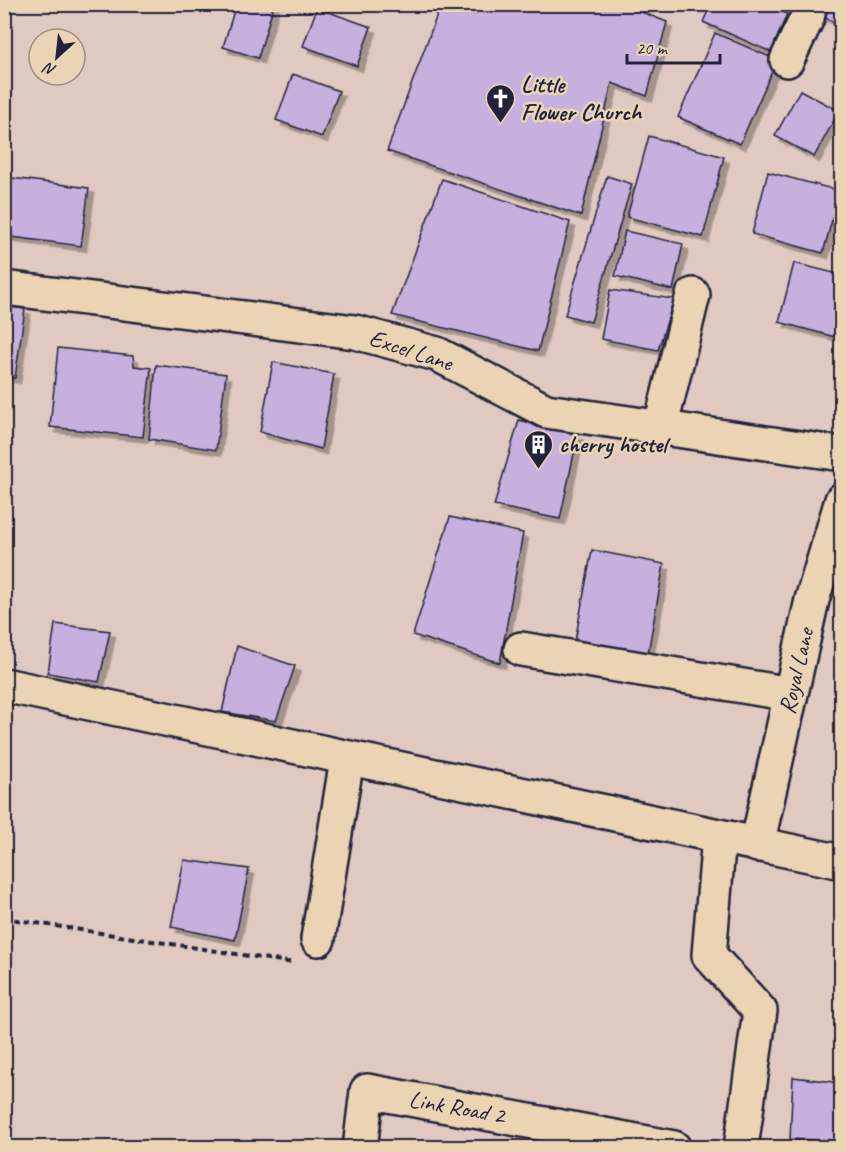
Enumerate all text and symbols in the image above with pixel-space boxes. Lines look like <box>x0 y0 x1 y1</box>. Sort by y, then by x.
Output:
north arrow <box>27 27 87 87</box>
scale bar <box>627 27 720 65</box>
text: 20 m <box>636 37 669 59</box>
text: N <box>39 57 60 81</box>
place label: Little Flower Church <box>521 69 643 127</box>
church icon: Little Flower Church <box>484 82 516 124</box>
street label: Excel Lane <box>366 322 458 378</box>
building icon: cherry hostel <box>522 428 554 470</box>
place label: cherry hostel <box>559 429 671 459</box>
street label: Royal Lane <box>772 623 821 717</box>
street label: Link Road 2 <box>407 1084 509 1131</box>

